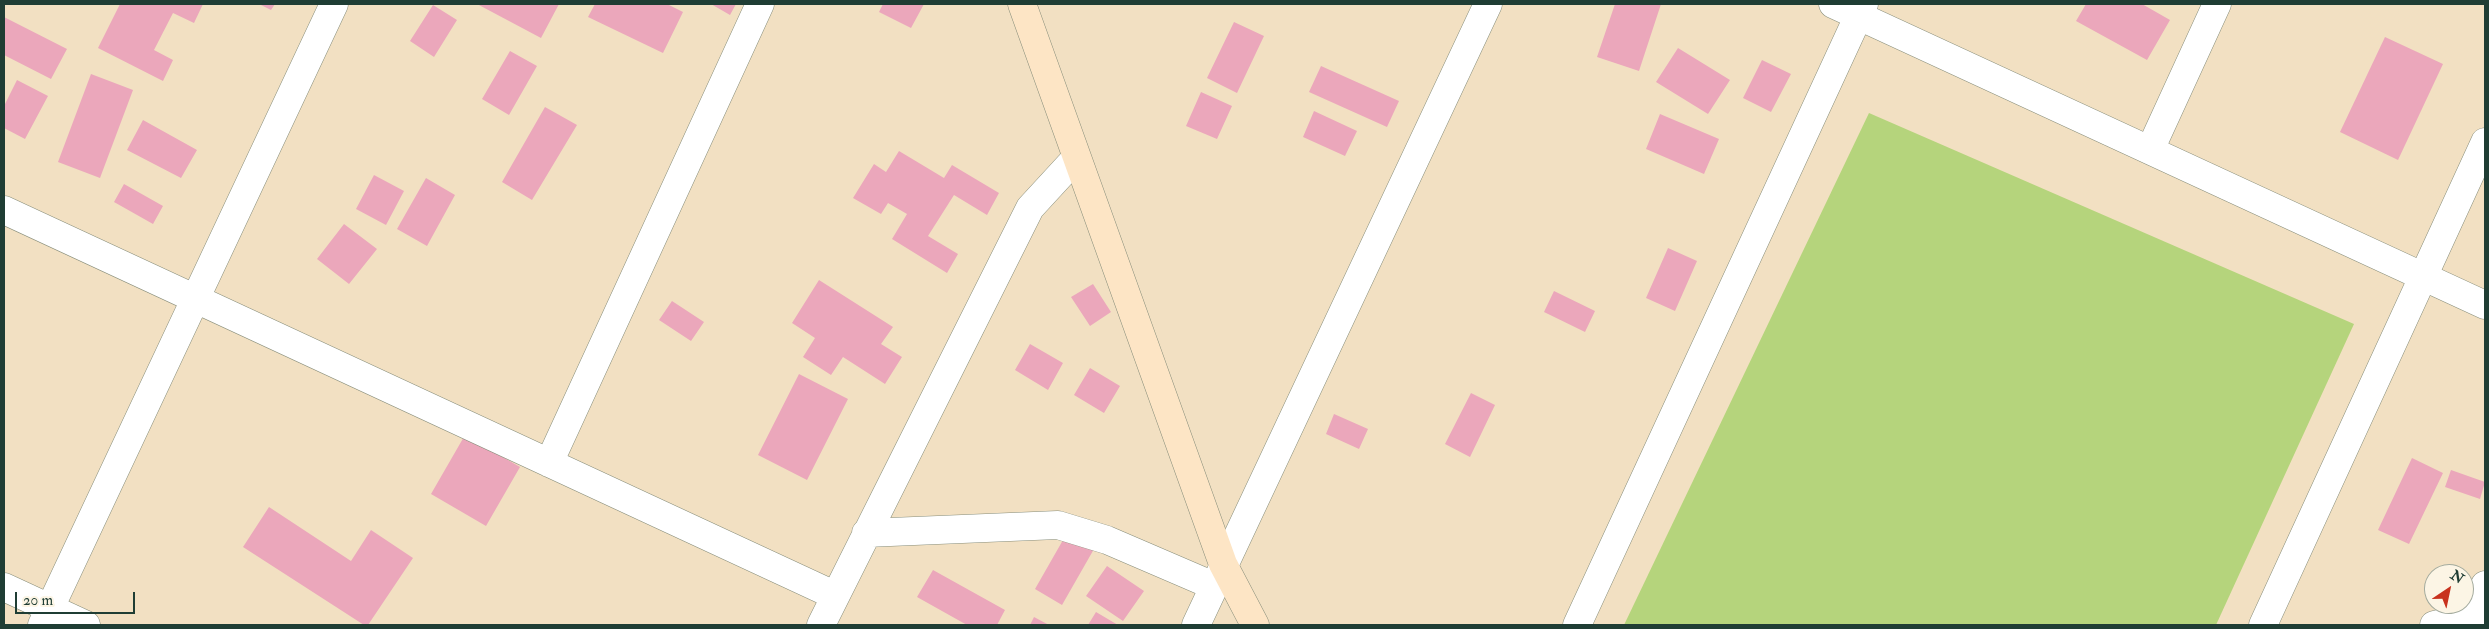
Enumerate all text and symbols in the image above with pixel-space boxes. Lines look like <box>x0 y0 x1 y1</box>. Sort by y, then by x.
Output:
north arrow <box>2424 564 2474 614</box>
text: N <box>2447 566 2467 588</box>
scale bar <box>18 582 138 614</box>
text: 20 m <box>23 591 53 610</box>

